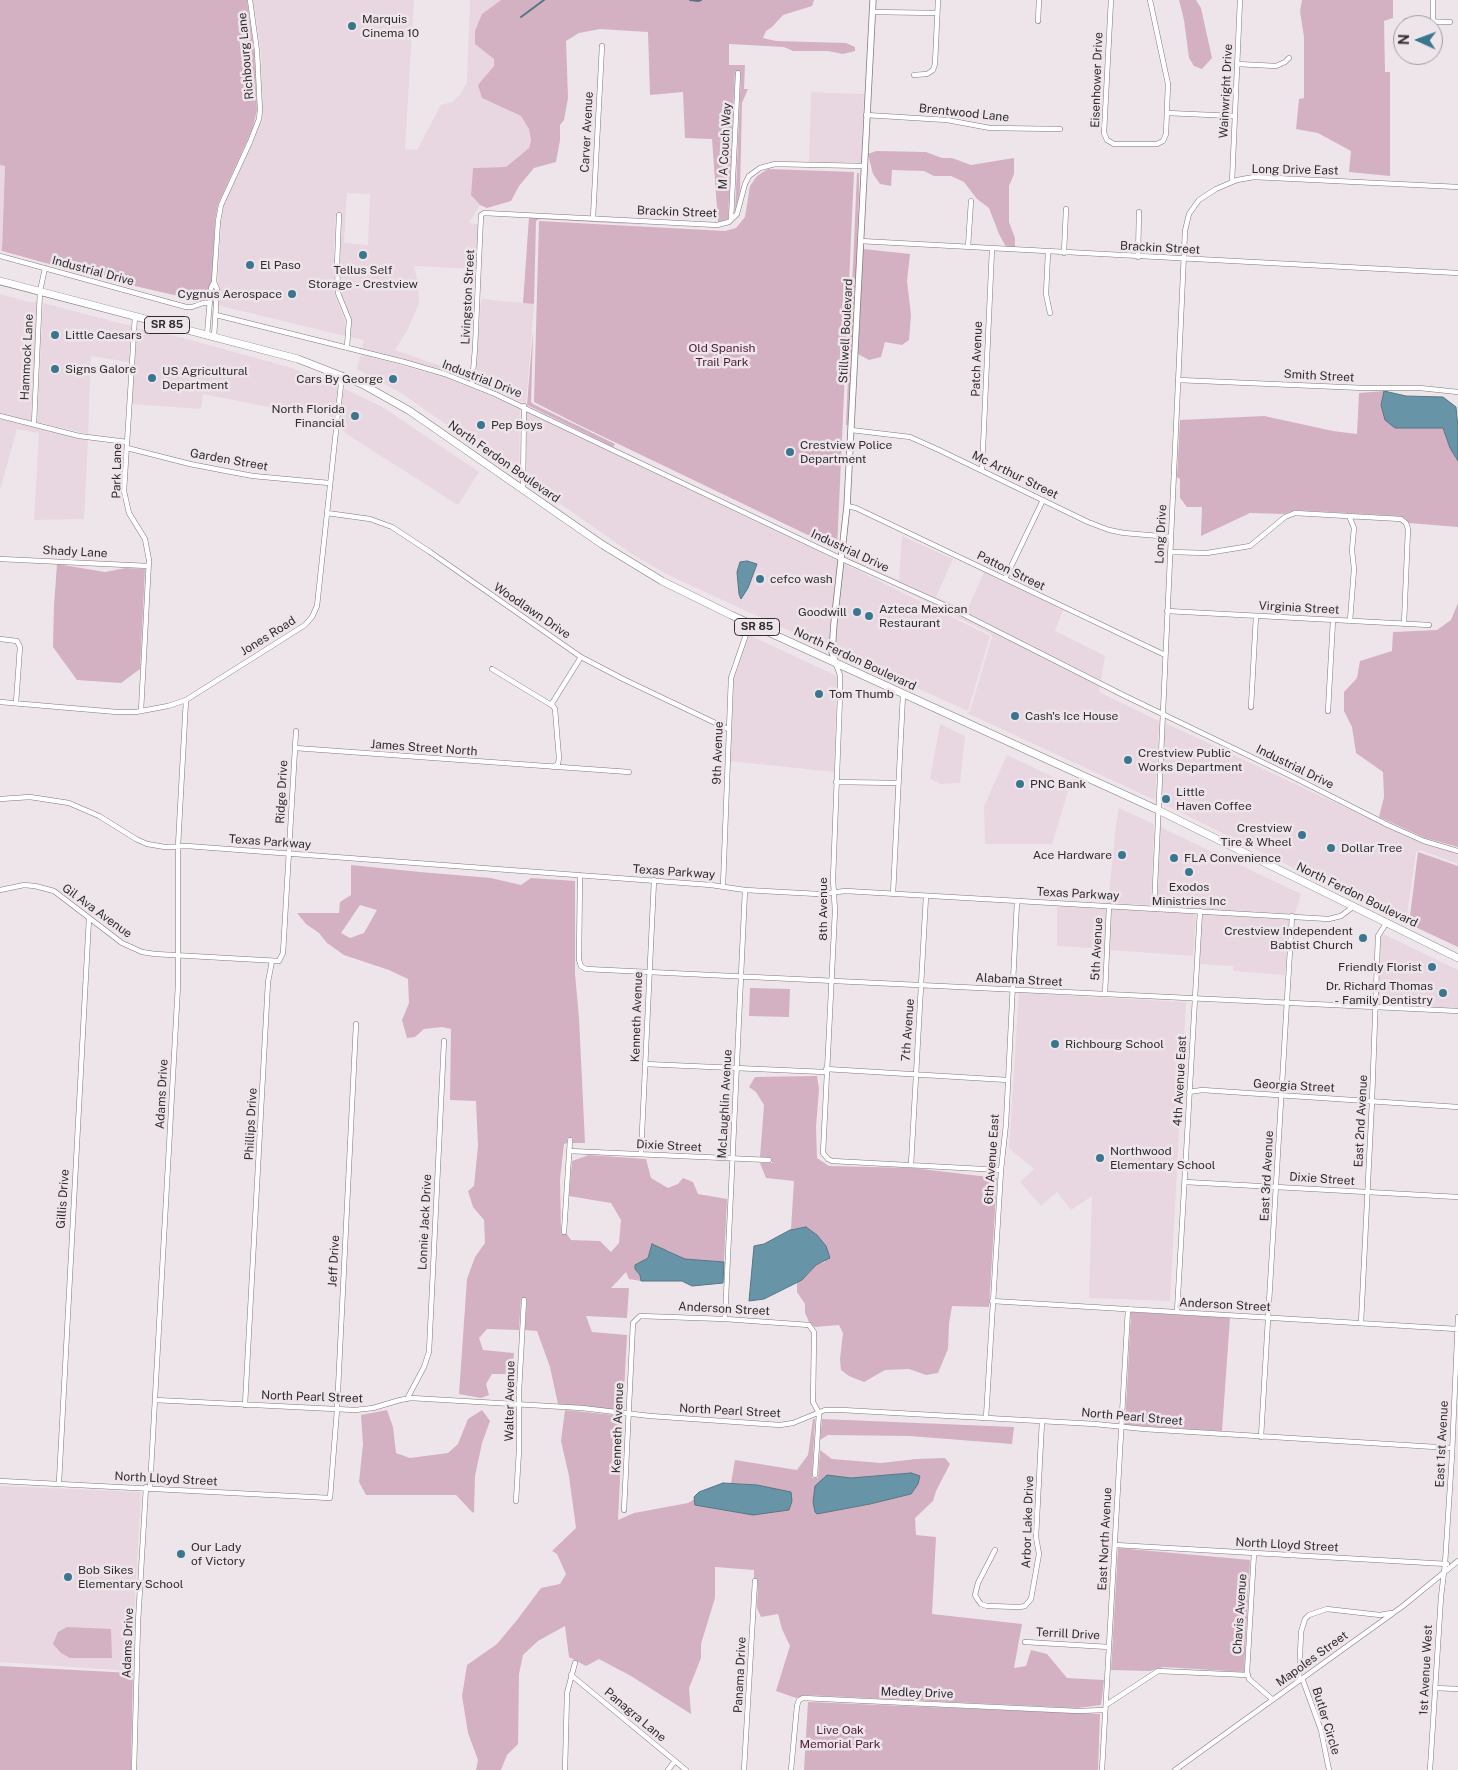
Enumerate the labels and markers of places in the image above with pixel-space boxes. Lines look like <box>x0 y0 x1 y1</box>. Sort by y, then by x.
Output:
place label: Marquis Cinema 10 <box>362 12 419 40</box>
marker: Marquis Cinema 10 <box>346 20 358 32</box>
marker: Tellus Self Storage - Crestview <box>357 249 369 261</box>
place label: El Paso <box>260 258 301 272</box>
marker: El Paso <box>244 259 256 271</box>
place label: Tellus Self Storage - Crestview <box>308 263 418 291</box>
place label: Cygnus Aerospace <box>178 287 282 301</box>
marker: Cygnus Aerospace <box>286 288 298 300</box>
place label: Little Caesars <box>65 328 142 342</box>
marker: Little Caesars <box>49 329 61 341</box>
place label: Signs Galore <box>65 362 136 376</box>
marker: Signs Galore <box>49 363 61 375</box>
place label: US Agricultural Department <box>162 364 248 392</box>
marker: US Agricultural Department <box>146 372 158 384</box>
place label: Cars By George <box>296 372 383 386</box>
marker: Cars By George <box>387 373 399 385</box>
place label: North Florida Financial <box>272 402 345 430</box>
marker: North Florida Financial <box>349 410 361 422</box>
place label: Pep Boys <box>491 418 543 432</box>
marker: Pep Boys <box>475 419 487 431</box>
place label: Crestview Police Department <box>800 438 892 466</box>
marker: Crestview Police Department <box>784 446 796 458</box>
place label: cefco wash <box>770 572 833 586</box>
marker: cefco wash <box>754 573 766 585</box>
place label: Azteca Mexican Restaurant <box>879 602 967 630</box>
place label: Goodwill <box>798 605 847 619</box>
marker: Goodwill <box>851 606 863 618</box>
marker: Azteca Mexican Restaurant <box>863 610 875 622</box>
place label: Tom Thumb <box>829 687 894 701</box>
marker: Tom Thumb <box>813 688 825 700</box>
place label: Cash's Ice House <box>1025 709 1118 723</box>
marker: Cash's Ice House <box>1009 710 1021 722</box>
place label: Crestview Public Works Department <box>1138 746 1242 774</box>
marker: Crestview Public Works Department <box>1122 754 1134 766</box>
place label: PNC Bank <box>1030 777 1086 791</box>
marker: PNC Bank <box>1014 778 1026 790</box>
place label: Little Haven Coffee <box>1176 785 1252 813</box>
marker: Little Haven Coffee <box>1160 793 1172 805</box>
place label: Crestview Tire & Wheel <box>1221 821 1292 849</box>
marker: Crestview Tire & Wheel <box>1296 829 1308 841</box>
place label: Dollar Tree <box>1341 841 1402 855</box>
marker: Dollar Tree <box>1325 842 1337 854</box>
place label: Ace Hardware <box>1033 848 1112 862</box>
marker: Ace Hardware <box>1116 849 1128 861</box>
place label: FLA Convenience <box>1184 851 1281 865</box>
marker: FLA Convenience <box>1168 852 1180 864</box>
marker: Exodos Ministries Inc <box>1183 866 1195 878</box>
place label: Exodos Ministries Inc <box>1152 880 1226 908</box>
place label: Crestview Independent Babtist Church <box>1224 924 1353 952</box>
marker: Crestview Independent Babtist Church <box>1357 932 1369 944</box>
place label: Friendly Florist <box>1338 960 1422 974</box>
marker: Friendly Florist <box>1426 961 1438 973</box>
place label: Dr. Richard Thomas - Family Dentistry <box>1326 979 1433 1007</box>
marker: Dr. Richard Thomas - Family Dentistry <box>1437 987 1449 999</box>
place label: Richbourg School <box>1065 1037 1164 1051</box>
marker: Richbourg School <box>1049 1038 1061 1050</box>
place label: Northwood Elementary School <box>1110 1144 1215 1172</box>
marker: Northwood Elementary School <box>1094 1152 1106 1164</box>
place label: Our Lady of Victory <box>191 1540 245 1568</box>
marker: Our Lady of Victory <box>175 1548 187 1560</box>
place label: Bob Sikes Elementary School <box>78 1563 183 1591</box>
marker: Bob Sikes Elementary School <box>62 1571 74 1583</box>

